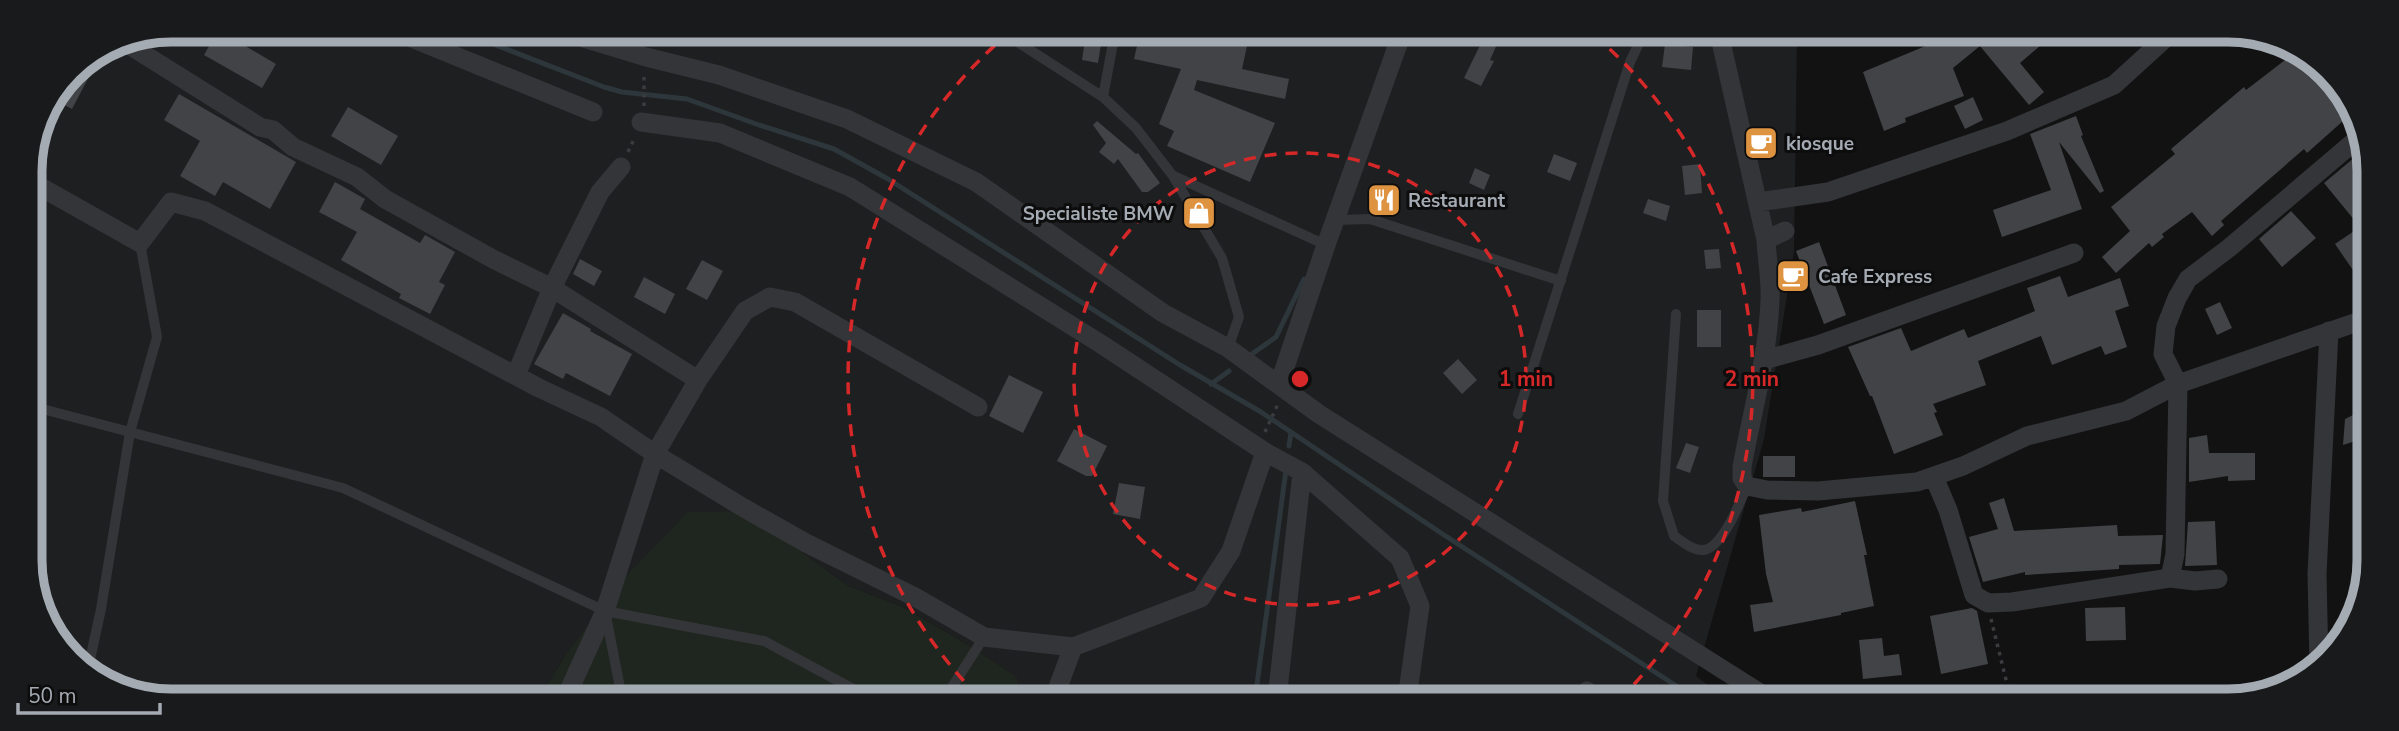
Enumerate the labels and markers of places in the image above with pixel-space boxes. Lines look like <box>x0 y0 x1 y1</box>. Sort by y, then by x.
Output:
cafe icon: kiosque <box>1742 124 1780 162</box>
place label: kiosque <box>1786 131 1854 157</box>
restaurant icon: Restaurant <box>1365 181 1403 219</box>
place label: Restaurant <box>1408 188 1506 214</box>
shop icon: Specialiste BMW <box>1180 194 1218 232</box>
place label: Specialiste BMW <box>1023 201 1174 227</box>
cafe icon: Cafe Express <box>1774 257 1812 295</box>
place label: Cafe Express <box>1818 264 1932 290</box>
centre of rings <box>1288 367 1312 391</box>

